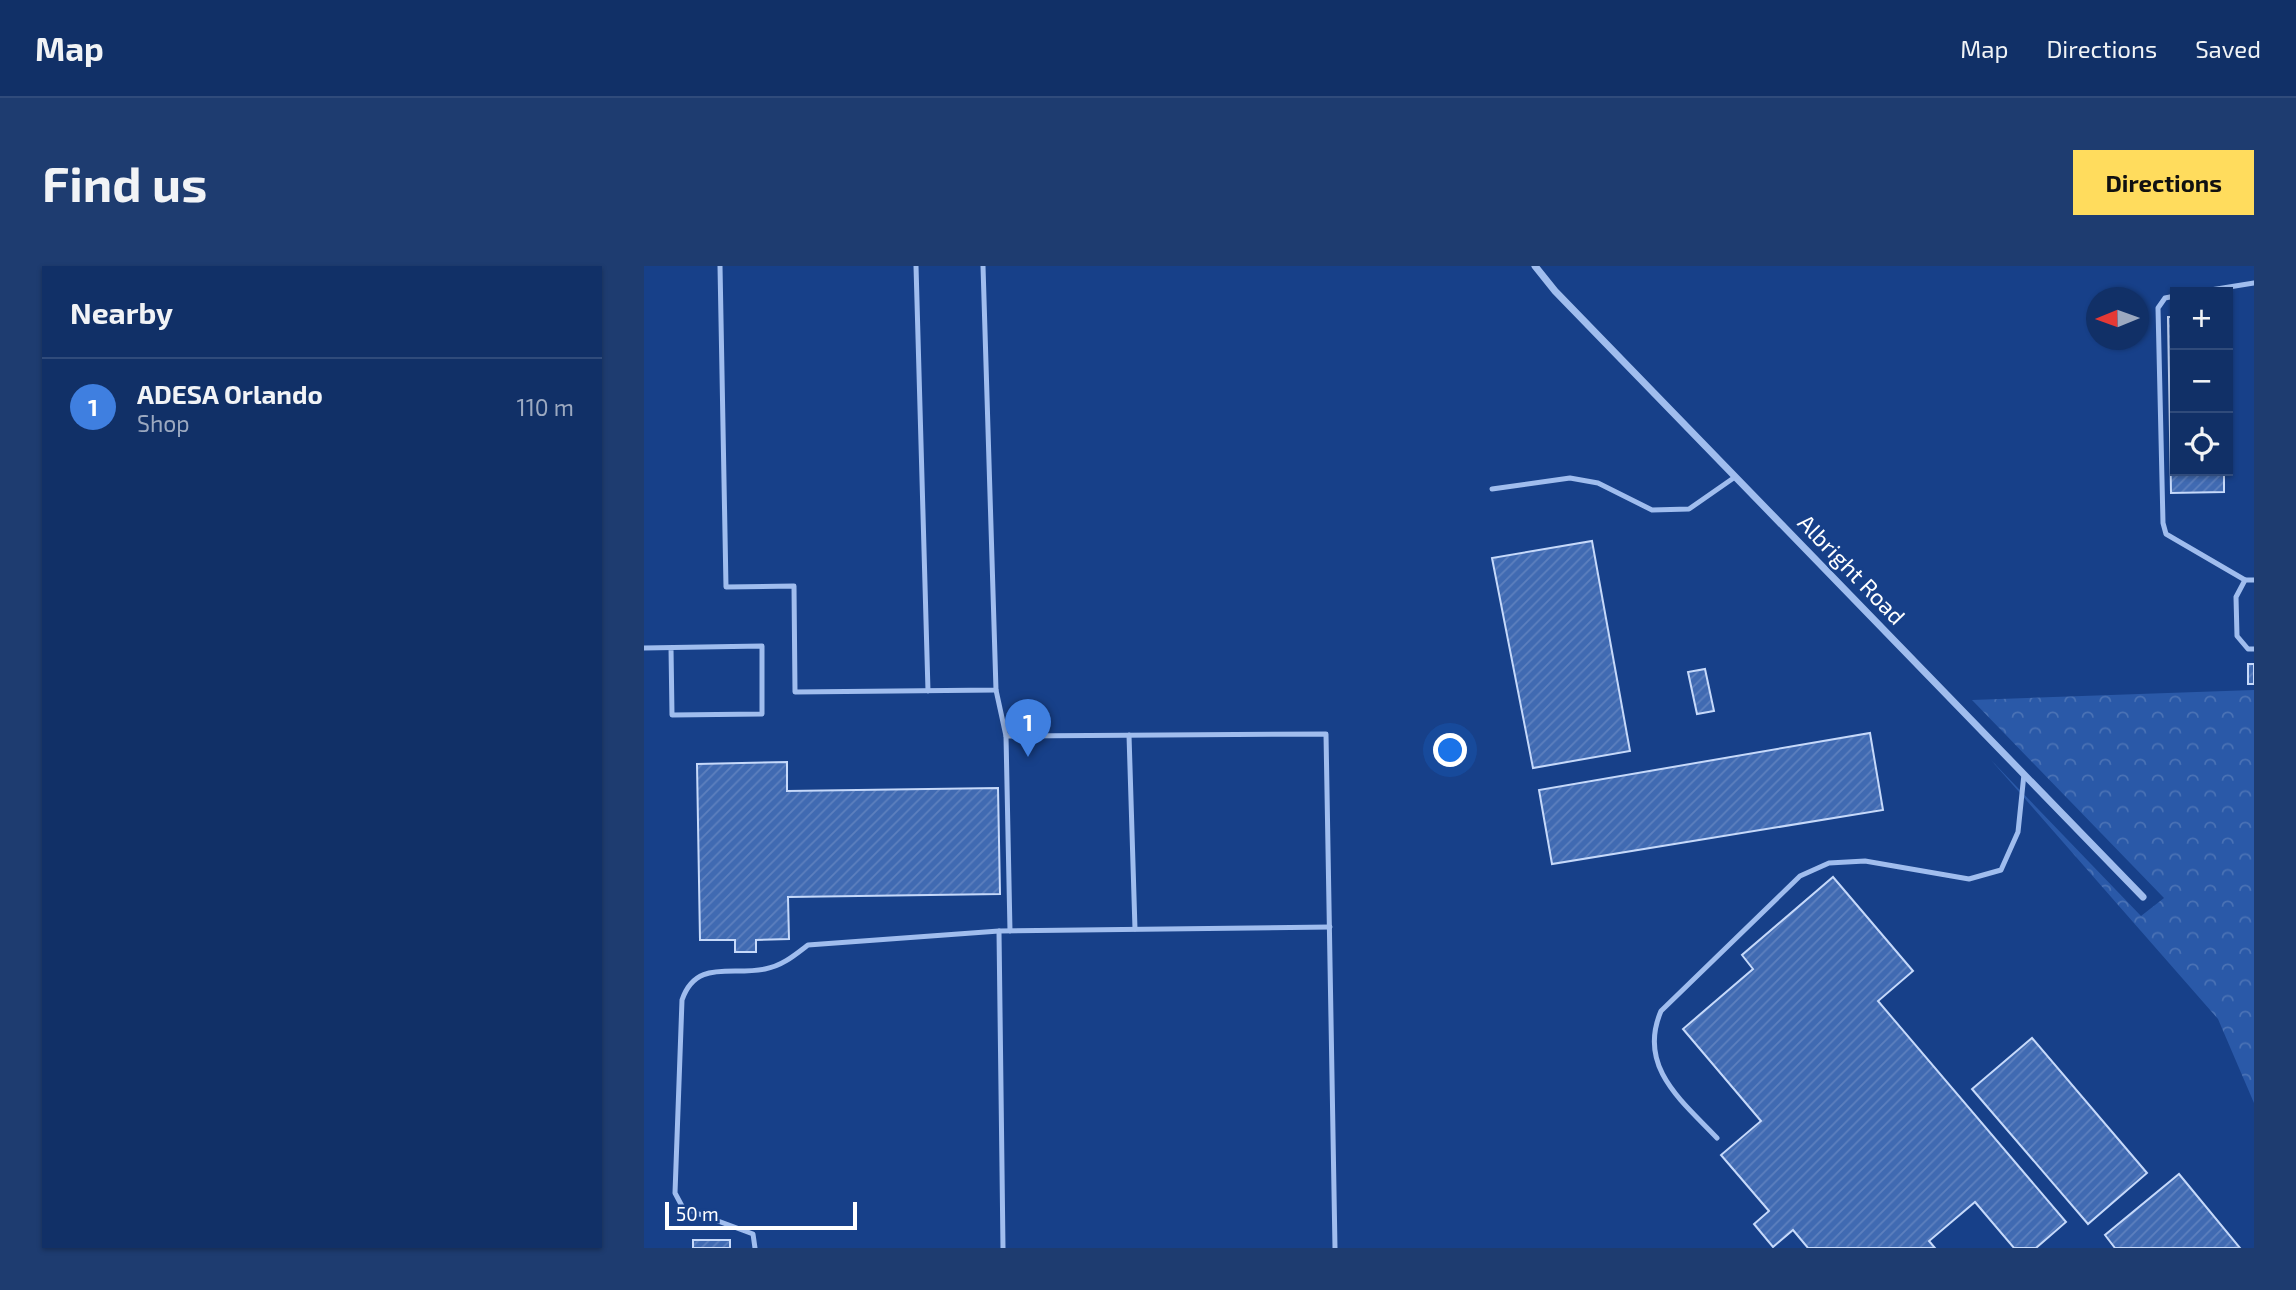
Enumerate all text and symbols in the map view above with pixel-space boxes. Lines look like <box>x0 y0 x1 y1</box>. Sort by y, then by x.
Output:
text: Map <box>35 28 104 68</box>
text: Map <box>1960 34 2008 63</box>
text: Directions <box>2046 34 2157 63</box>
text: Saved <box>2195 34 2261 63</box>
button: Directions <box>2073 150 2254 215</box>
text: Find us <box>42 153 207 212</box>
north arrow <box>2086 287 2149 350</box>
map controls <box>2170 287 2233 476</box>
button: + <box>2170 287 2233 350</box>
text: Nearby <box>70 294 173 330</box>
button: − <box>2170 350 2233 413</box>
text: ADESA Orlando <box>137 378 323 409</box>
text: 1 <box>88 393 98 421</box>
text: 110 m <box>517 393 574 421</box>
text: Shop <box>137 409 190 437</box>
button: locate <box>2170 413 2233 476</box>
street label: Albright Road <box>1793 508 1911 630</box>
pin: 1 <box>1005 699 1051 757</box>
your location <box>1433 733 1467 767</box>
scale bar <box>665 1199 858 1231</box>
text: 50 m <box>676 1202 719 1225</box>

